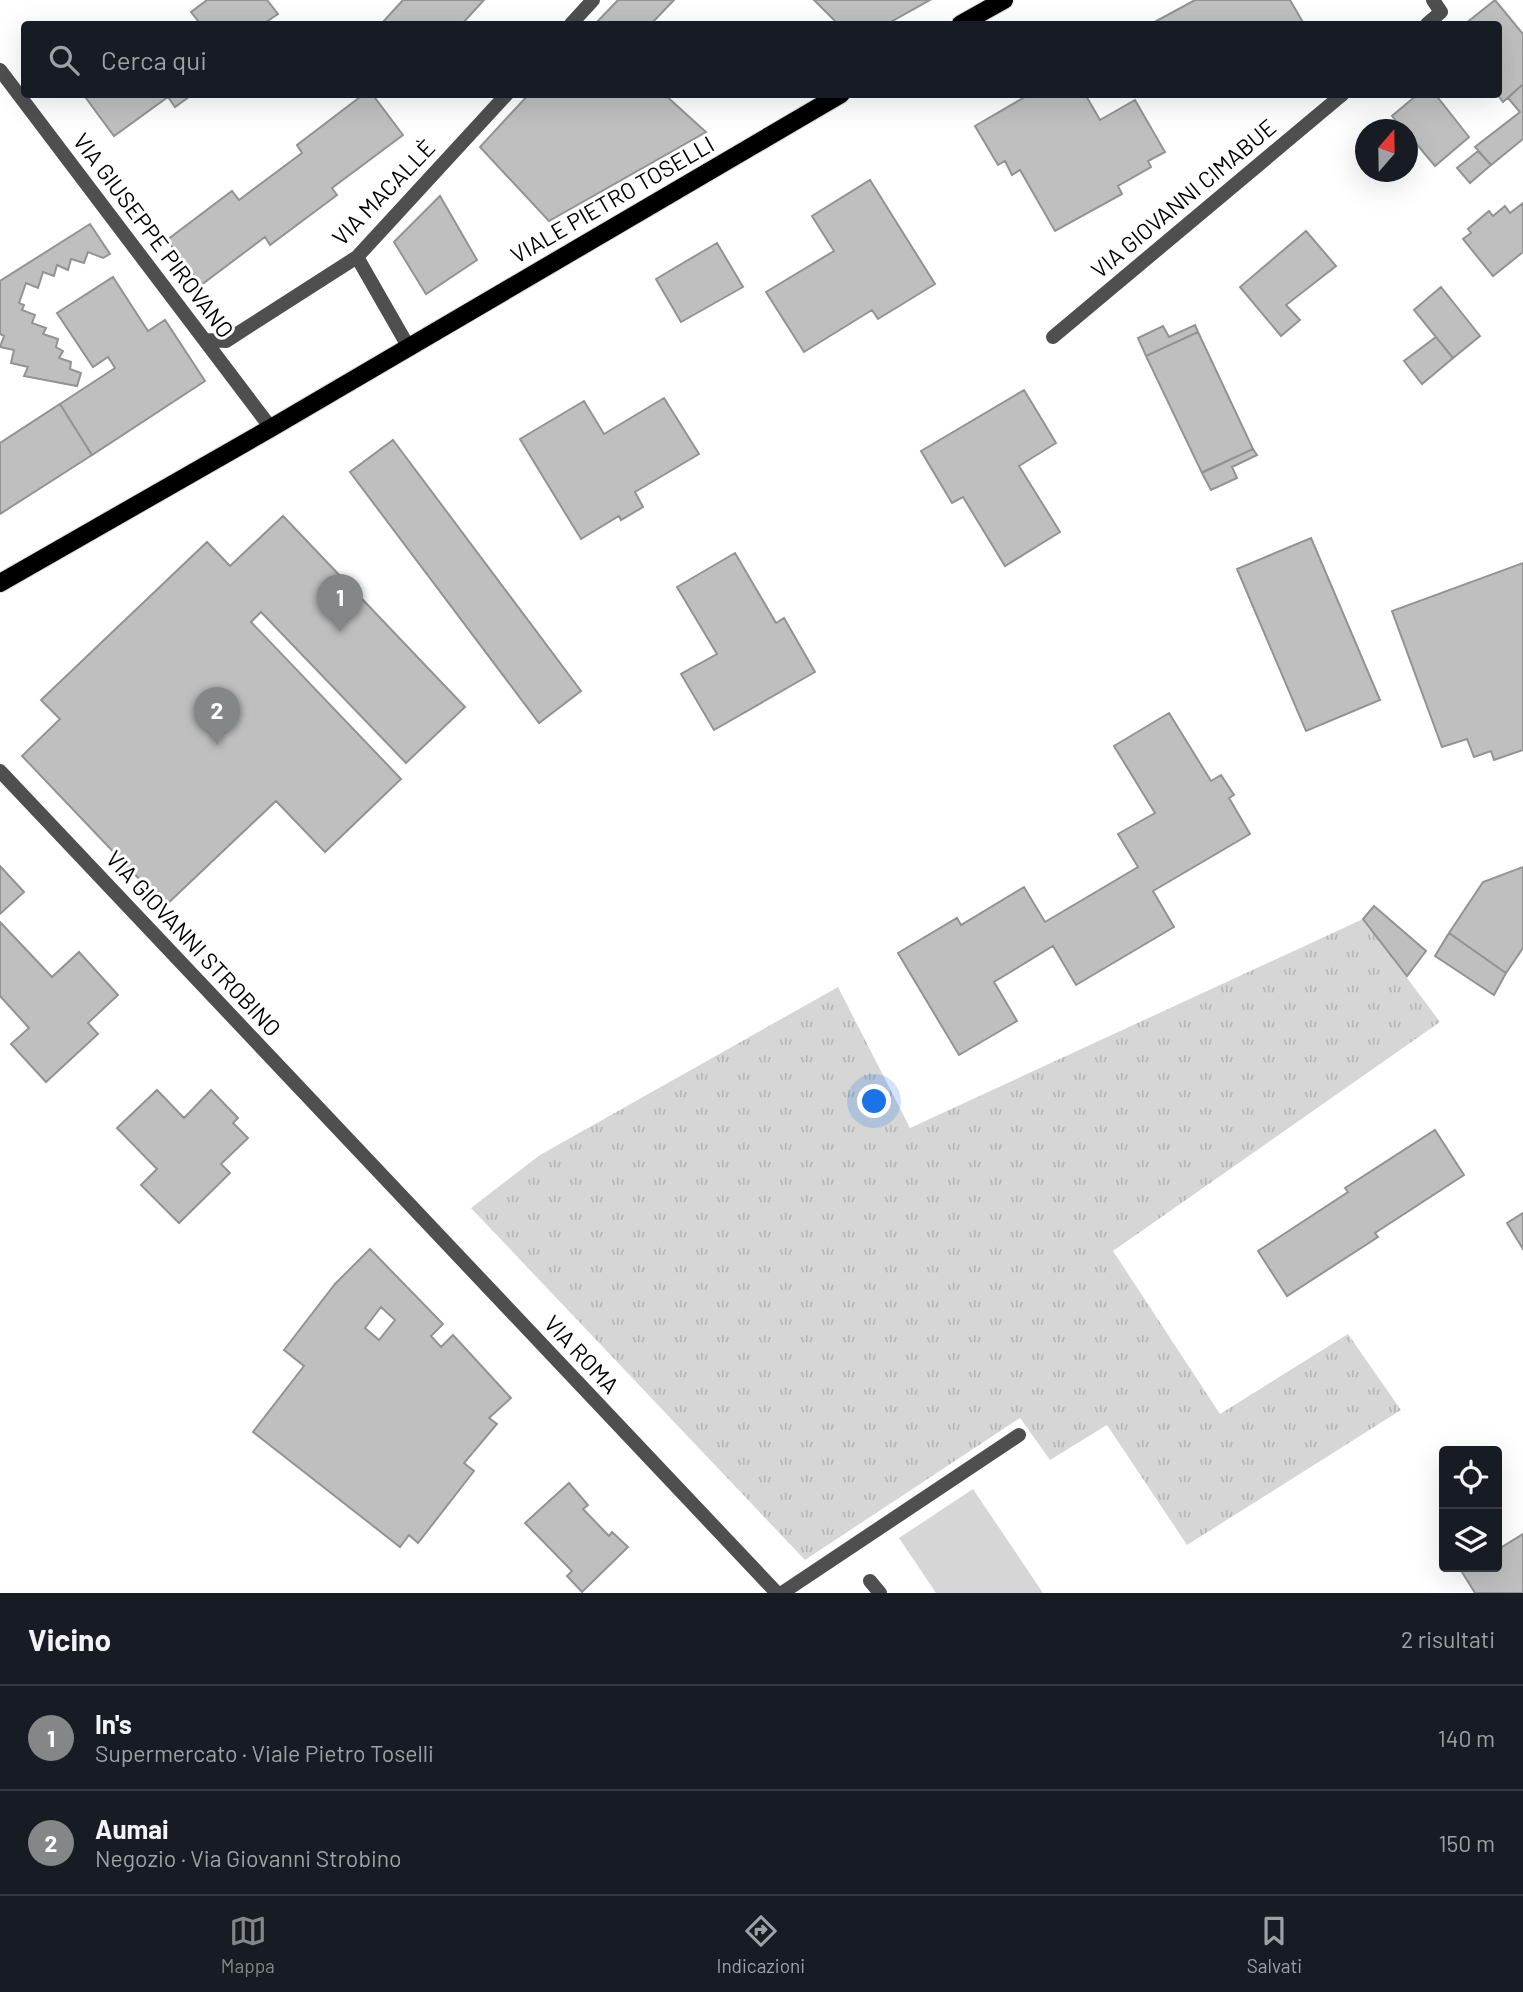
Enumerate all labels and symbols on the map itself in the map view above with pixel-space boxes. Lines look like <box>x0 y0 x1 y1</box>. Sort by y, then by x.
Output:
street label: VIA GIOVANNI CIMABUE <box>1085 113 1281 283</box>
north arrow <box>1355 119 1418 182</box>
street label: VIA GIUSEPPE PIROVANO <box>68 127 240 343</box>
street label: VIALE PIETRO TOSELLI <box>505 129 719 269</box>
street label: VIA MACALLÈ <box>326 133 440 251</box>
pin: 1 <box>317 574 363 632</box>
pin: 2 <box>194 687 240 745</box>
street label: VIA GIOVANNI STROBINO <box>101 844 287 1042</box>
your location <box>857 1084 891 1118</box>
street label: VIA ROMA <box>539 1309 625 1399</box>

